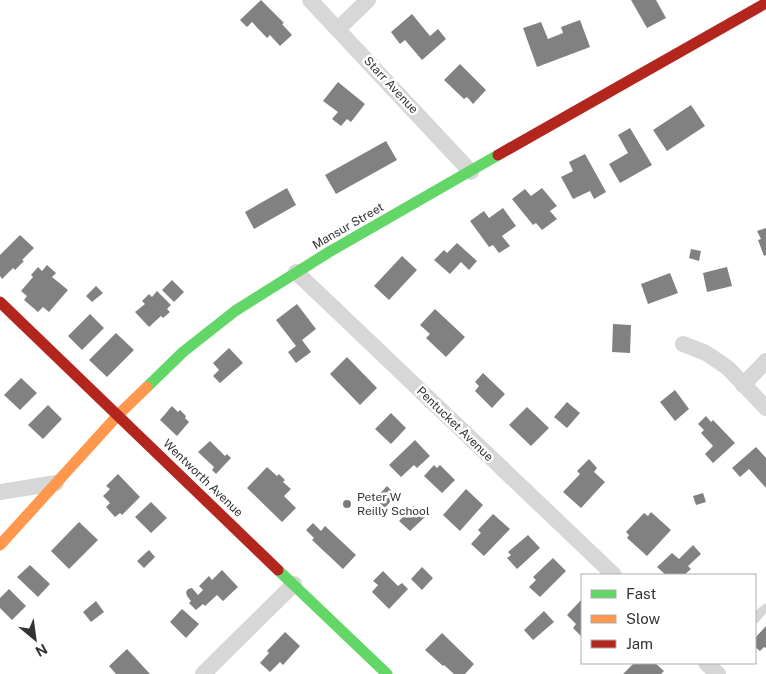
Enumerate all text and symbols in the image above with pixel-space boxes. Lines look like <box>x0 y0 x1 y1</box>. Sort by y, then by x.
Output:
street label: Starr Avenue <box>361 54 421 116</box>
street label: Mansur Street <box>310 200 386 252</box>
street label: Pentucket Avenue <box>414 384 496 464</box>
street label: Wentworth Avenue <box>160 436 246 520</box>
place label: Peter W Reilly School <box>357 490 430 518</box>
marker: Peter W Reilly School <box>341 498 353 510</box>
legend <box>581 574 756 664</box>
text: Fast <box>626 585 656 602</box>
text: Slow <box>626 610 661 627</box>
north arrow <box>10 614 60 664</box>
text: Jam <box>626 635 653 652</box>
text: N <box>33 641 50 660</box>

